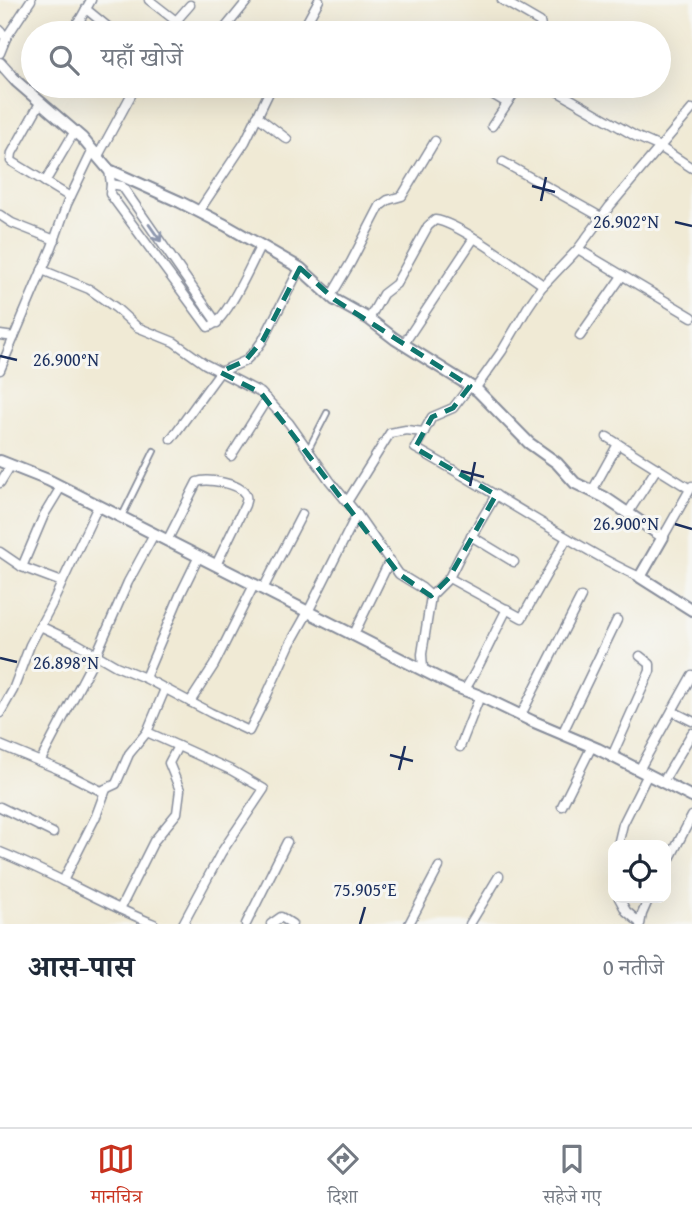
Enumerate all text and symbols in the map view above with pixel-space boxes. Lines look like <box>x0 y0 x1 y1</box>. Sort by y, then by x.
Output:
search box <box>21 21 671 98</box>
text: यहाँ खोजें <box>101 37 183 76</box>
icon: search <box>45 41 83 79</box>
text: 26.902°N <box>593 208 659 235</box>
one-way arrow <box>148 223 162 242</box>
text: 26.900°N <box>33 346 99 373</box>
text: 26.900°N <box>593 510 659 537</box>
text: 26.898°N <box>33 649 99 676</box>
map controls <box>608 840 671 903</box>
button: locate <box>608 840 671 903</box>
text: 75.905°E <box>333 876 397 903</box>
text: आस-पास <box>28 944 134 988</box>
text: 0 नतीजे <box>603 950 664 983</box>
tab: मानचित्र <box>91 1140 142 1215</box>
tab: दिशा <box>324 1140 362 1215</box>
tab: सहेजे गए <box>543 1140 601 1215</box>

